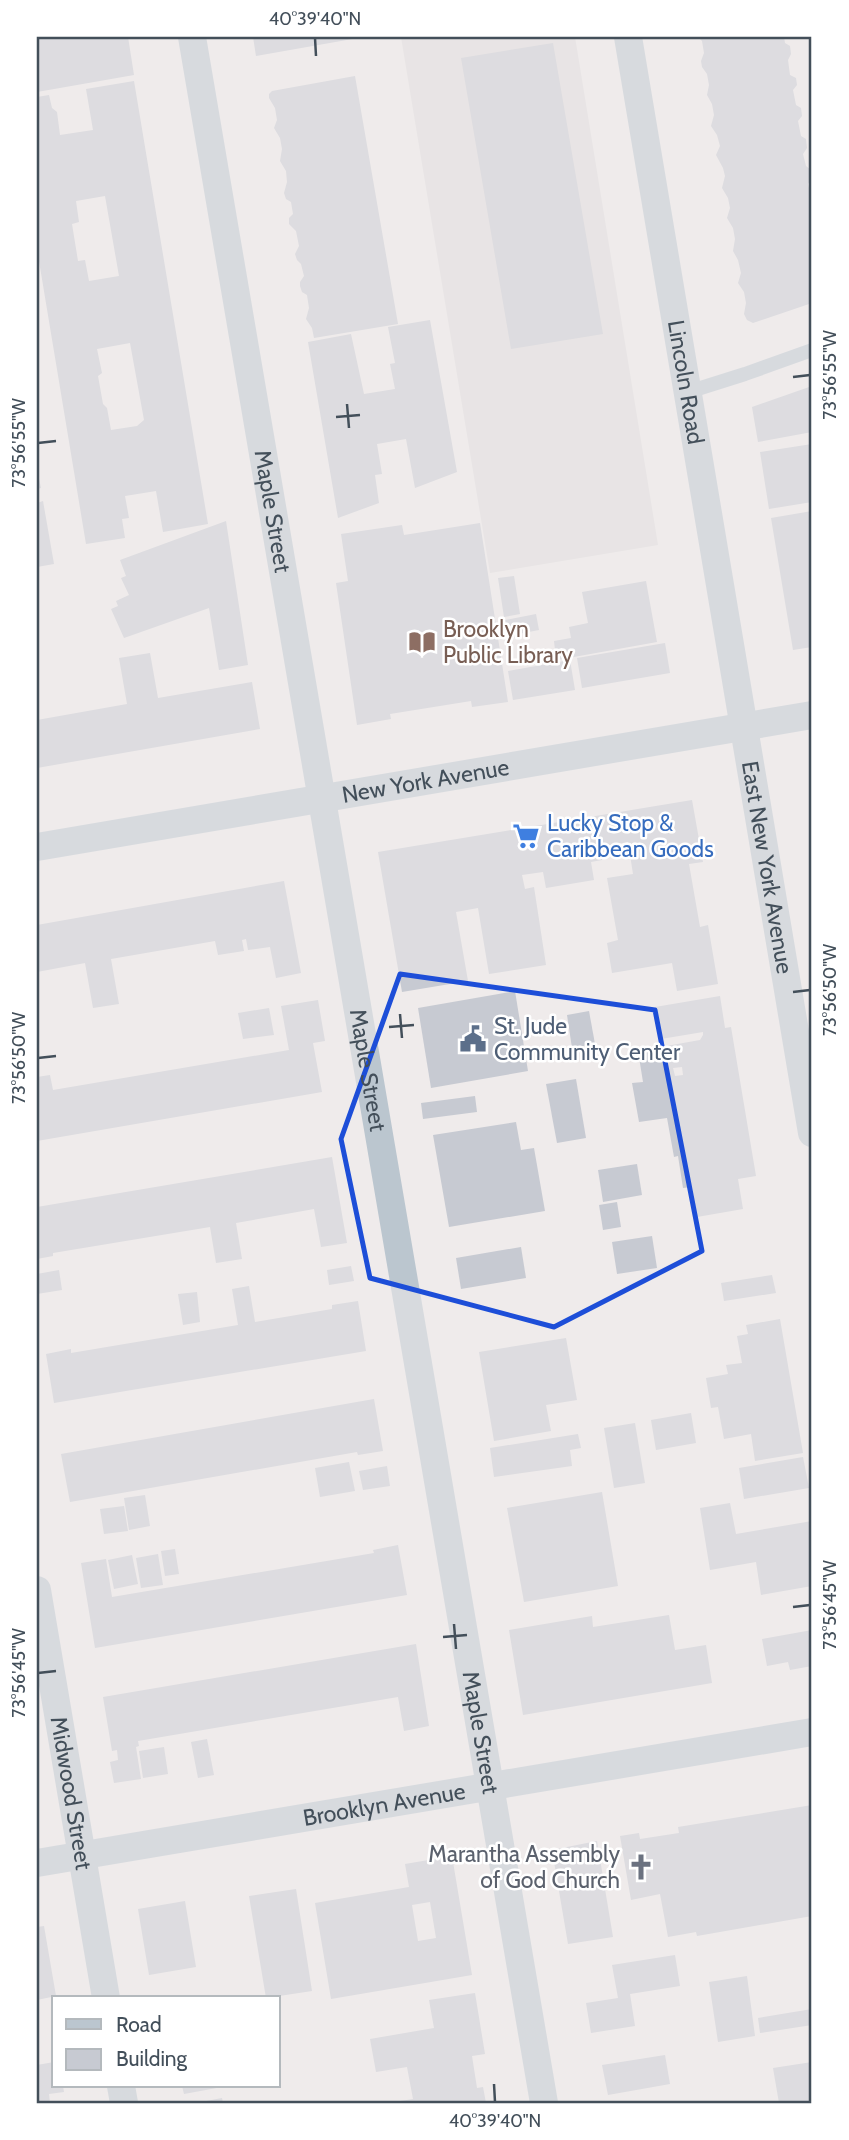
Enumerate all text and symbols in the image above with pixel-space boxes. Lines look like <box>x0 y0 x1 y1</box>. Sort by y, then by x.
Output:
text: 40°39'40"N <box>269 8 361 30</box>
street label: Lincoln Road <box>662 318 710 446</box>
text: 73°56'55"W <box>819 330 841 420</box>
text: 73°56'55"W <box>8 398 30 488</box>
street label: Maple Street <box>249 448 297 575</box>
place label: Brooklyn Public Library <box>443 615 573 669</box>
library icon: Brooklyn Public Library <box>407 627 437 657</box>
street label: New York Avenue <box>340 753 511 809</box>
street label: East New York Avenue <box>736 759 799 976</box>
place label: Lucky Stop & Caribbean Goods <box>547 809 714 863</box>
supermarket icon: Lucky Stop & Caribbean Goods <box>511 821 541 851</box>
text: 73°56'50"W <box>819 944 841 1036</box>
street label: Maple Street <box>344 1007 392 1134</box>
text: 73°56'50"W <box>8 1012 30 1104</box>
place label: St. Jude Community Center <box>494 1012 681 1066</box>
public building icon: St. Jude Community Center <box>458 1024 488 1054</box>
text: 73°56'45"W <box>819 1560 841 1650</box>
text: 73°56'45"W <box>8 1628 30 1718</box>
street label: Maple Street <box>457 1669 505 1796</box>
street label: Midwood Street <box>45 1714 98 1872</box>
street label: Brooklyn Avenue <box>301 1777 468 1832</box>
place label: Marantha Assembly of God Church <box>428 1840 620 1894</box>
church icon: Marantha Assembly of God Church <box>626 1852 656 1882</box>
legend <box>52 1996 280 2088</box>
text: Road <box>116 2012 162 2037</box>
text: Building <box>116 2046 188 2071</box>
text: 40°39'40"N <box>449 2110 541 2132</box>

